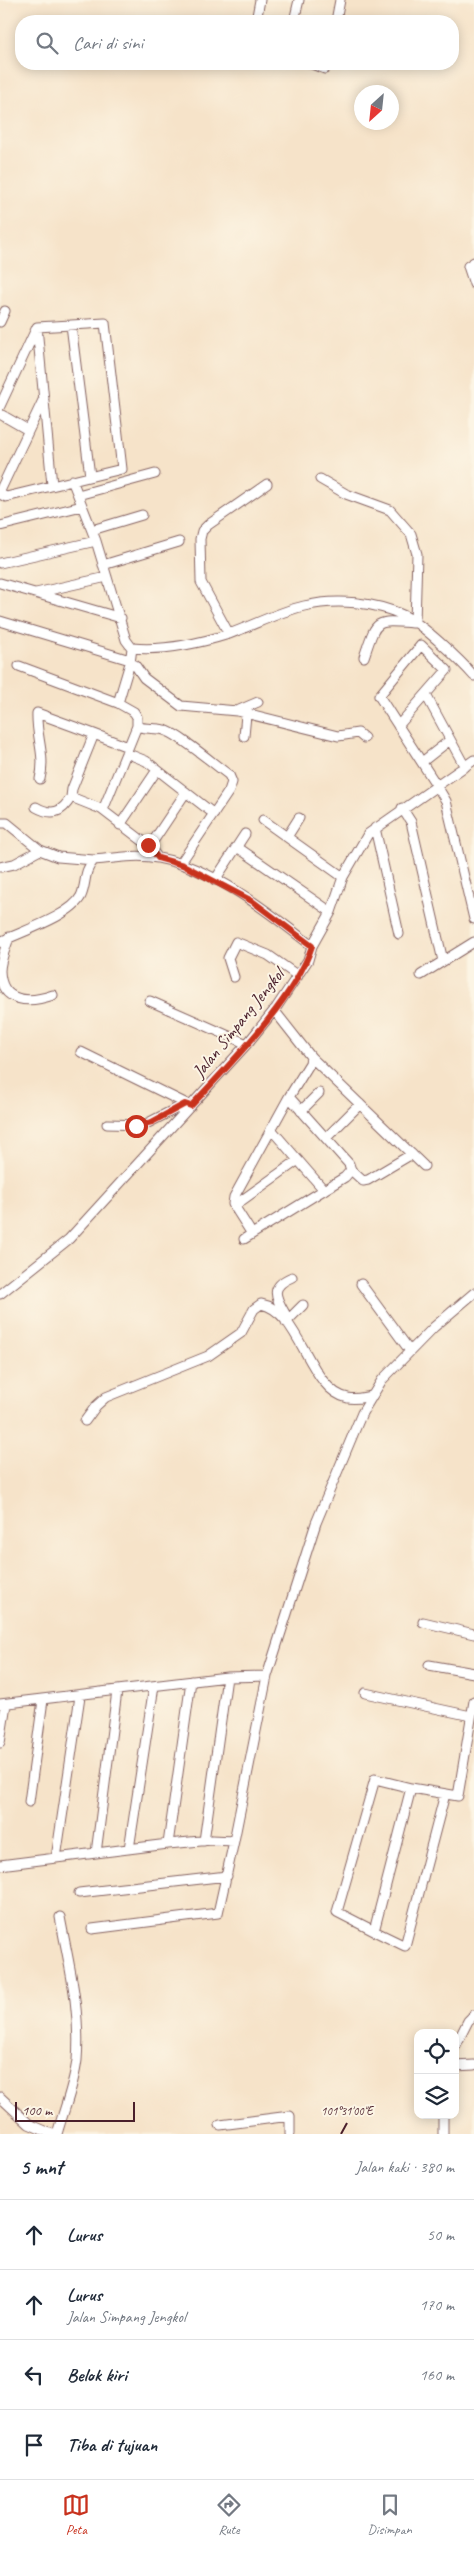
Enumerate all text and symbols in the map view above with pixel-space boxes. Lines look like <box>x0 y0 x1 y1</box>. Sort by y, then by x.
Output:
search box <box>15 15 459 70</box>
icon: search <box>33 29 61 57</box>
text: Cari di sini <box>73 31 143 55</box>
north arrow <box>354 85 399 130</box>
route end <box>137 834 160 857</box>
street label: Jalan Simpang Jengkol <box>187 962 290 1083</box>
route start <box>125 1115 148 1138</box>
map controls <box>414 2029 459 2119</box>
button: locate <box>414 2029 459 2074</box>
button: layers <box>414 2074 459 2119</box>
scale bar <box>15 2099 135 2122</box>
text: 100 m <box>22 2102 52 2119</box>
text: 101°31'00"E <box>321 2103 375 2119</box>
text: 5 mnt <box>20 2154 63 2180</box>
text: Jalan kaki · 380 m <box>356 2157 454 2177</box>
icon: ahead <box>20 2221 48 2249</box>
text: Lurus <box>67 2223 102 2247</box>
text: 50 m <box>427 2225 454 2245</box>
text: Lurus <box>67 2283 102 2307</box>
icon: ahead <box>20 2291 48 2319</box>
text: 170 m <box>420 2295 454 2315</box>
text: Jalan Simpang Jengkol <box>67 2307 186 2327</box>
icon: left <box>20 2361 48 2389</box>
text: Belok kiri <box>67 2363 127 2387</box>
text: 160 m <box>420 2365 454 2385</box>
icon: arrive <box>20 2431 48 2459</box>
text: Tiba di tujuan <box>67 2433 157 2457</box>
tab: Peta <box>62 2491 90 2538</box>
tab: Rute <box>215 2491 243 2538</box>
tab: Disimpan <box>367 2491 412 2538</box>

